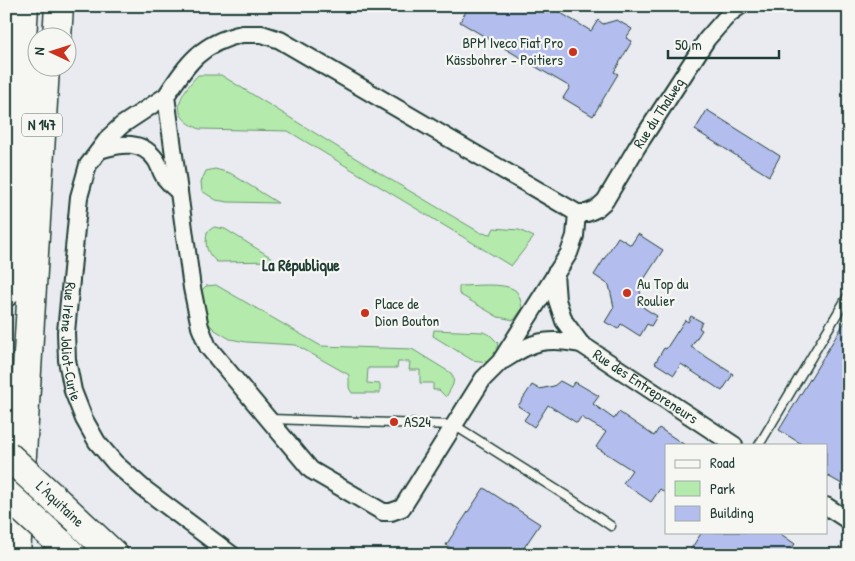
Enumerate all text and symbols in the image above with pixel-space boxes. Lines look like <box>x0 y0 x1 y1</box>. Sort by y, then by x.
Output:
north arrow <box>28 28 78 78</box>
scale bar <box>668 28 779 60</box>
place label: BPM Iveco Fiat Pro Kässbohrer - Poitiers <box>446 32 563 70</box>
text: 50 m <box>675 34 702 55</box>
text: N <box>29 46 48 55</box>
marker: BPM Iveco Fiat Pro Kässbohrer - Poitiers <box>567 46 579 58</box>
street label: Rue du Thalweg <box>628 73 689 152</box>
road number: N 147 <box>22 114 62 136</box>
district label: La République <box>262 254 340 277</box>
place label: Au Top du Roulier <box>637 273 689 311</box>
street label: Rue Irène Joliot-Curie <box>56 281 87 404</box>
marker: Au Top du Roulier <box>621 287 633 299</box>
place label: Place de Dion Bouton <box>375 293 440 331</box>
marker: Place de Dion Bouton <box>359 307 371 319</box>
street label: Rue des Entrepreneurs <box>589 344 703 429</box>
place label: AS24 <box>404 411 431 432</box>
marker: AS24 <box>388 416 400 428</box>
legend <box>665 444 828 534</box>
text: Road <box>710 452 735 473</box>
street label: L'Aquitaine <box>32 476 89 531</box>
text: Park <box>710 478 735 499</box>
text: Building <box>710 502 754 523</box>

